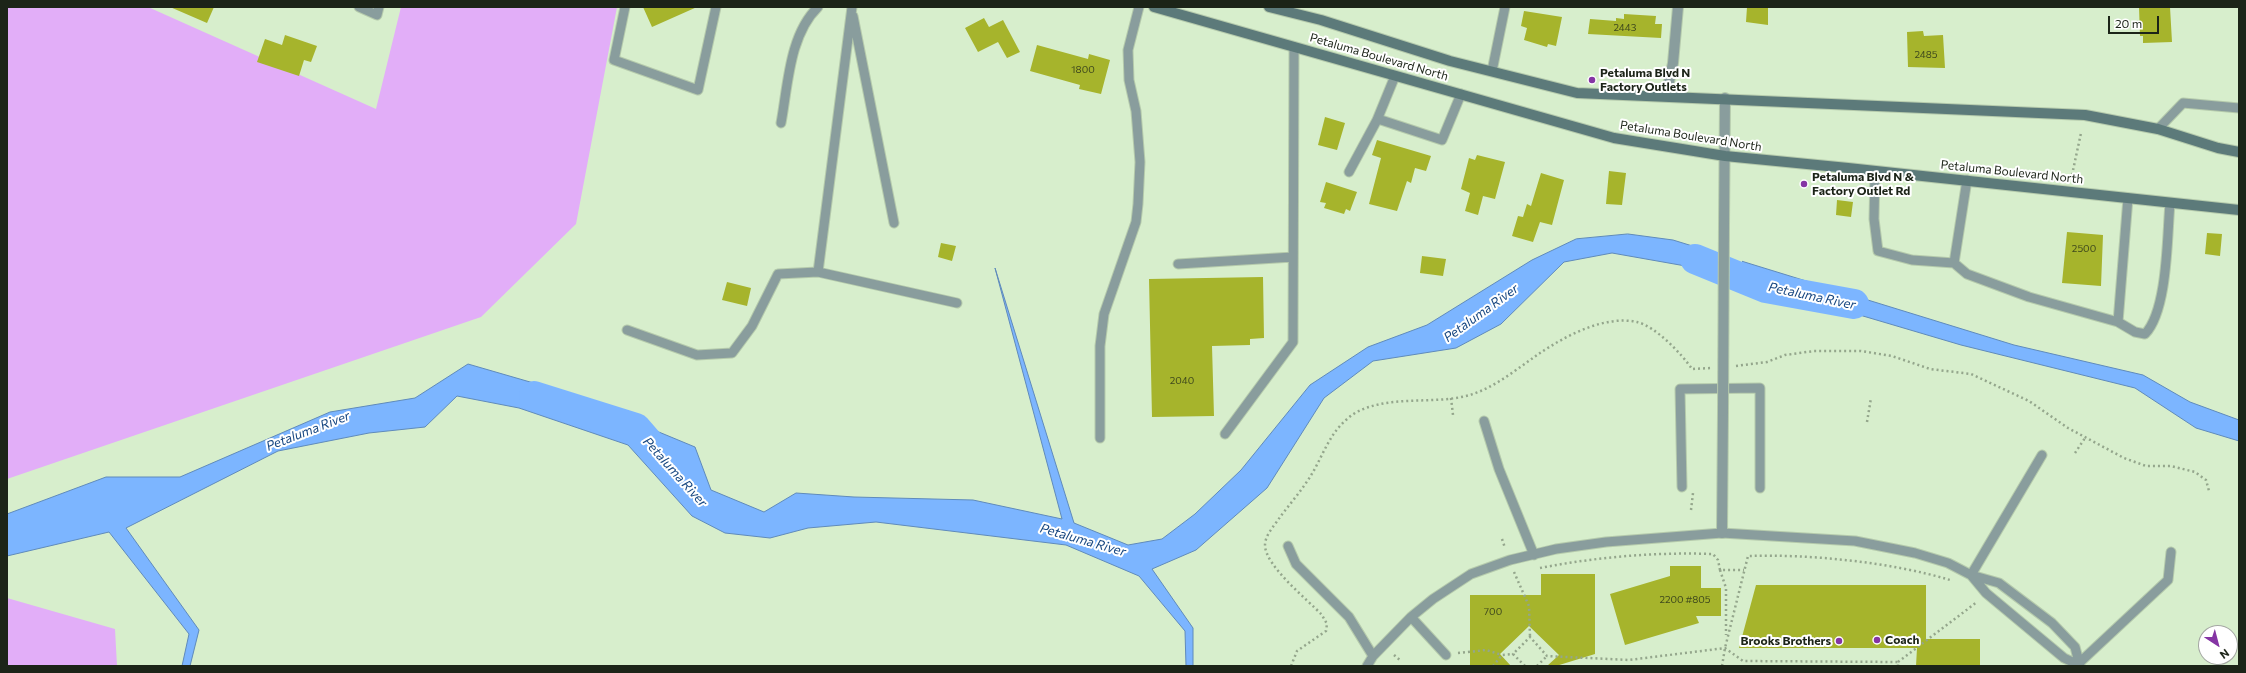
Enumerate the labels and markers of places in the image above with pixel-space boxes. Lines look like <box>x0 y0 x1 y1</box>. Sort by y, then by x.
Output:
place label: Petaluma Blvd N Factory Outlets <box>1600 66 1690 94</box>
marker: Petaluma Blvd N Factory Outlets <box>1587 75 1597 85</box>
place label: Petaluma Blvd N & Factory Outlet Rd <box>1812 170 1914 198</box>
marker: Petaluma Blvd N & Factory Outlet Rd <box>1799 179 1809 189</box>
place label: Coach <box>1885 633 1919 647</box>
place label: Brooks Brothers <box>1741 634 1831 648</box>
marker: Coach <box>1872 635 1882 645</box>
marker: Brooks Brothers <box>1834 636 1844 646</box>

